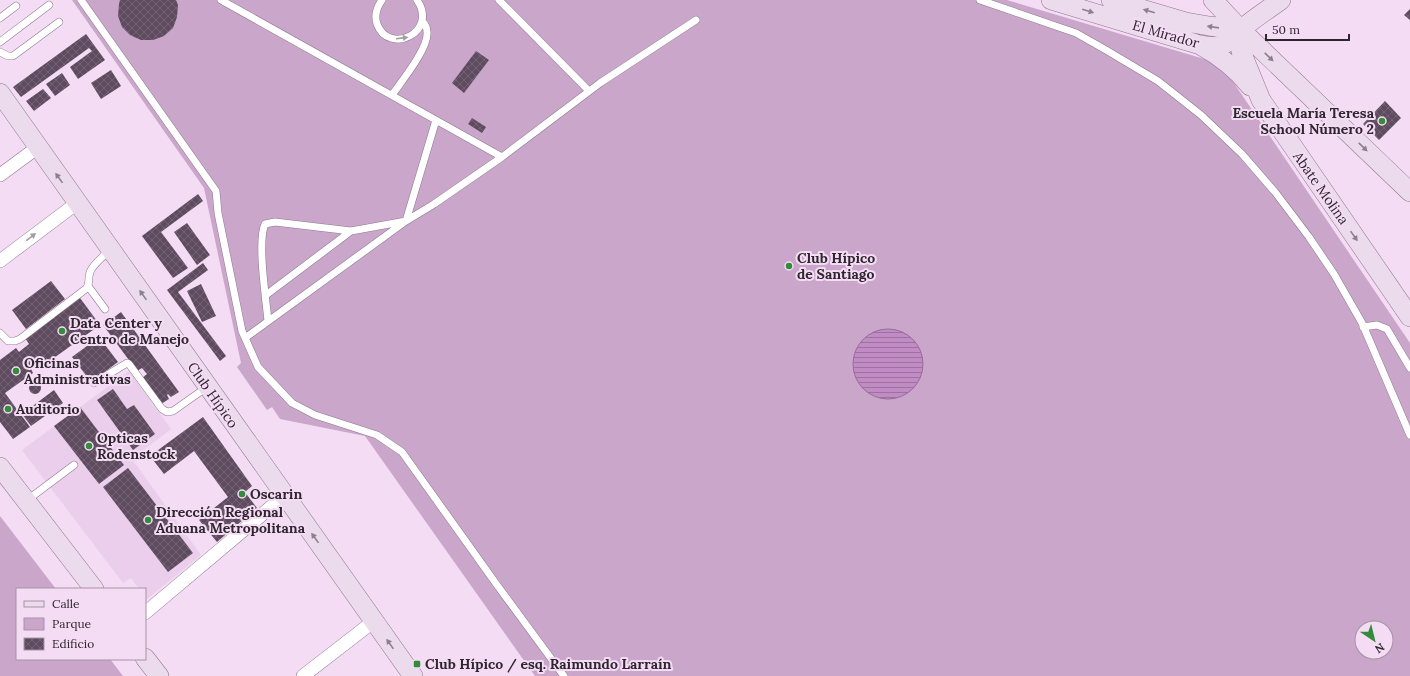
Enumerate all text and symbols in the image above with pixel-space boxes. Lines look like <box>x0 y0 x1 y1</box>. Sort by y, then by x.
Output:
one-way arrow <box>1083 8 1095 14</box>
one-way arrow <box>1142 8 1154 14</box>
street label: El Mirador <box>1130 16 1202 52</box>
scale bar <box>1266 16 1349 42</box>
text: 50 m <box>1272 22 1300 37</box>
one-way arrow <box>1207 24 1219 30</box>
one-way arrow <box>396 35 408 41</box>
one-way arrow <box>1264 52 1274 62</box>
place label: Escuela María Teresa School Número 2 <box>1232 104 1375 138</box>
marker: Escuela María Teresa School Número 2 <box>1377 116 1387 126</box>
one-way arrow <box>1358 142 1368 152</box>
street label: Abate Molina <box>1289 147 1353 228</box>
one-way arrow <box>55 173 63 183</box>
one-way arrow <box>1350 231 1358 241</box>
one-way arrow <box>26 233 37 242</box>
place label: Club Hípico de Santiago <box>797 249 875 283</box>
marker: Club Hípico de Santiago <box>784 261 794 271</box>
one-way arrow <box>139 290 147 300</box>
place label: Data Center y Centro de Manejo <box>70 314 189 348</box>
marker: Data Center y Centro de Manejo <box>57 326 67 336</box>
place label: Oficinas Administrativas <box>24 354 131 388</box>
street label: Club Hípico <box>184 359 242 431</box>
marker: Oficinas Administrativas <box>11 366 21 376</box>
place label: Auditorio <box>16 400 80 418</box>
marker: Auditorio <box>3 404 13 414</box>
place label: Opticas Rodenstock <box>97 429 176 463</box>
marker: Opticas Rodenstock <box>84 441 94 451</box>
place label: Oscarin <box>250 485 302 503</box>
marker: Oscarin <box>237 489 247 499</box>
place label: Dirección Regional Aduana Metropolitana <box>156 503 306 537</box>
marker: Dirección Regional Aduana Metropolitana <box>143 515 153 525</box>
one-way arrow <box>311 533 319 544</box>
legend <box>16 588 146 660</box>
text: Calle <box>52 596 80 611</box>
text: Parque <box>52 616 92 631</box>
north arrow <box>1354 620 1394 660</box>
text: Edificio <box>52 636 94 651</box>
one-way arrow <box>386 639 395 650</box>
text: N <box>1372 640 1387 657</box>
place label: Club Hípico / esq. Raimundo Larraín <box>425 655 672 673</box>
marker: Club Hípico / esq. Raimundo Larraín <box>412 659 422 669</box>

